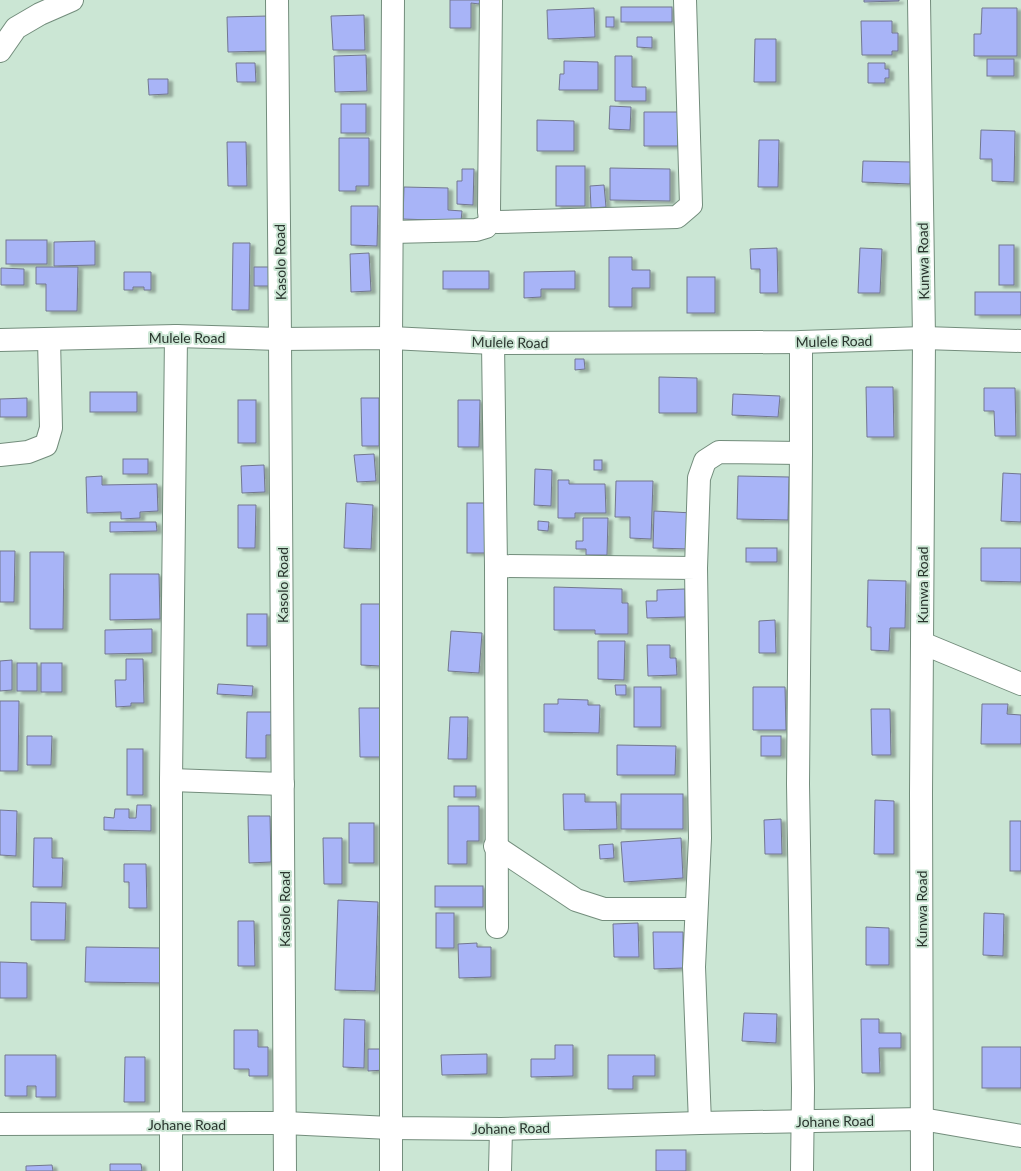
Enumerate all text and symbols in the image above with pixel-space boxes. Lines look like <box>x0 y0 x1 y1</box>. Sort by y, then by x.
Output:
street label: Kunwa Road <box>914 222 932 300</box>
street label: Kasolo Road <box>271 224 289 300</box>
street label: Mulele Road <box>149 329 225 346</box>
street label: Mulele Road <box>795 332 873 350</box>
street label: Mulele Road <box>471 333 549 351</box>
street label: Kunwa Road <box>914 546 931 624</box>
street label: Kasolo Road <box>274 547 291 623</box>
street label: Kunwa Road <box>913 870 930 948</box>
street label: Kasolo Road <box>276 871 293 947</box>
street label: Johane Road <box>796 1112 874 1130</box>
street label: Johane Road <box>148 1116 226 1133</box>
street label: Johane Road <box>472 1119 550 1137</box>

